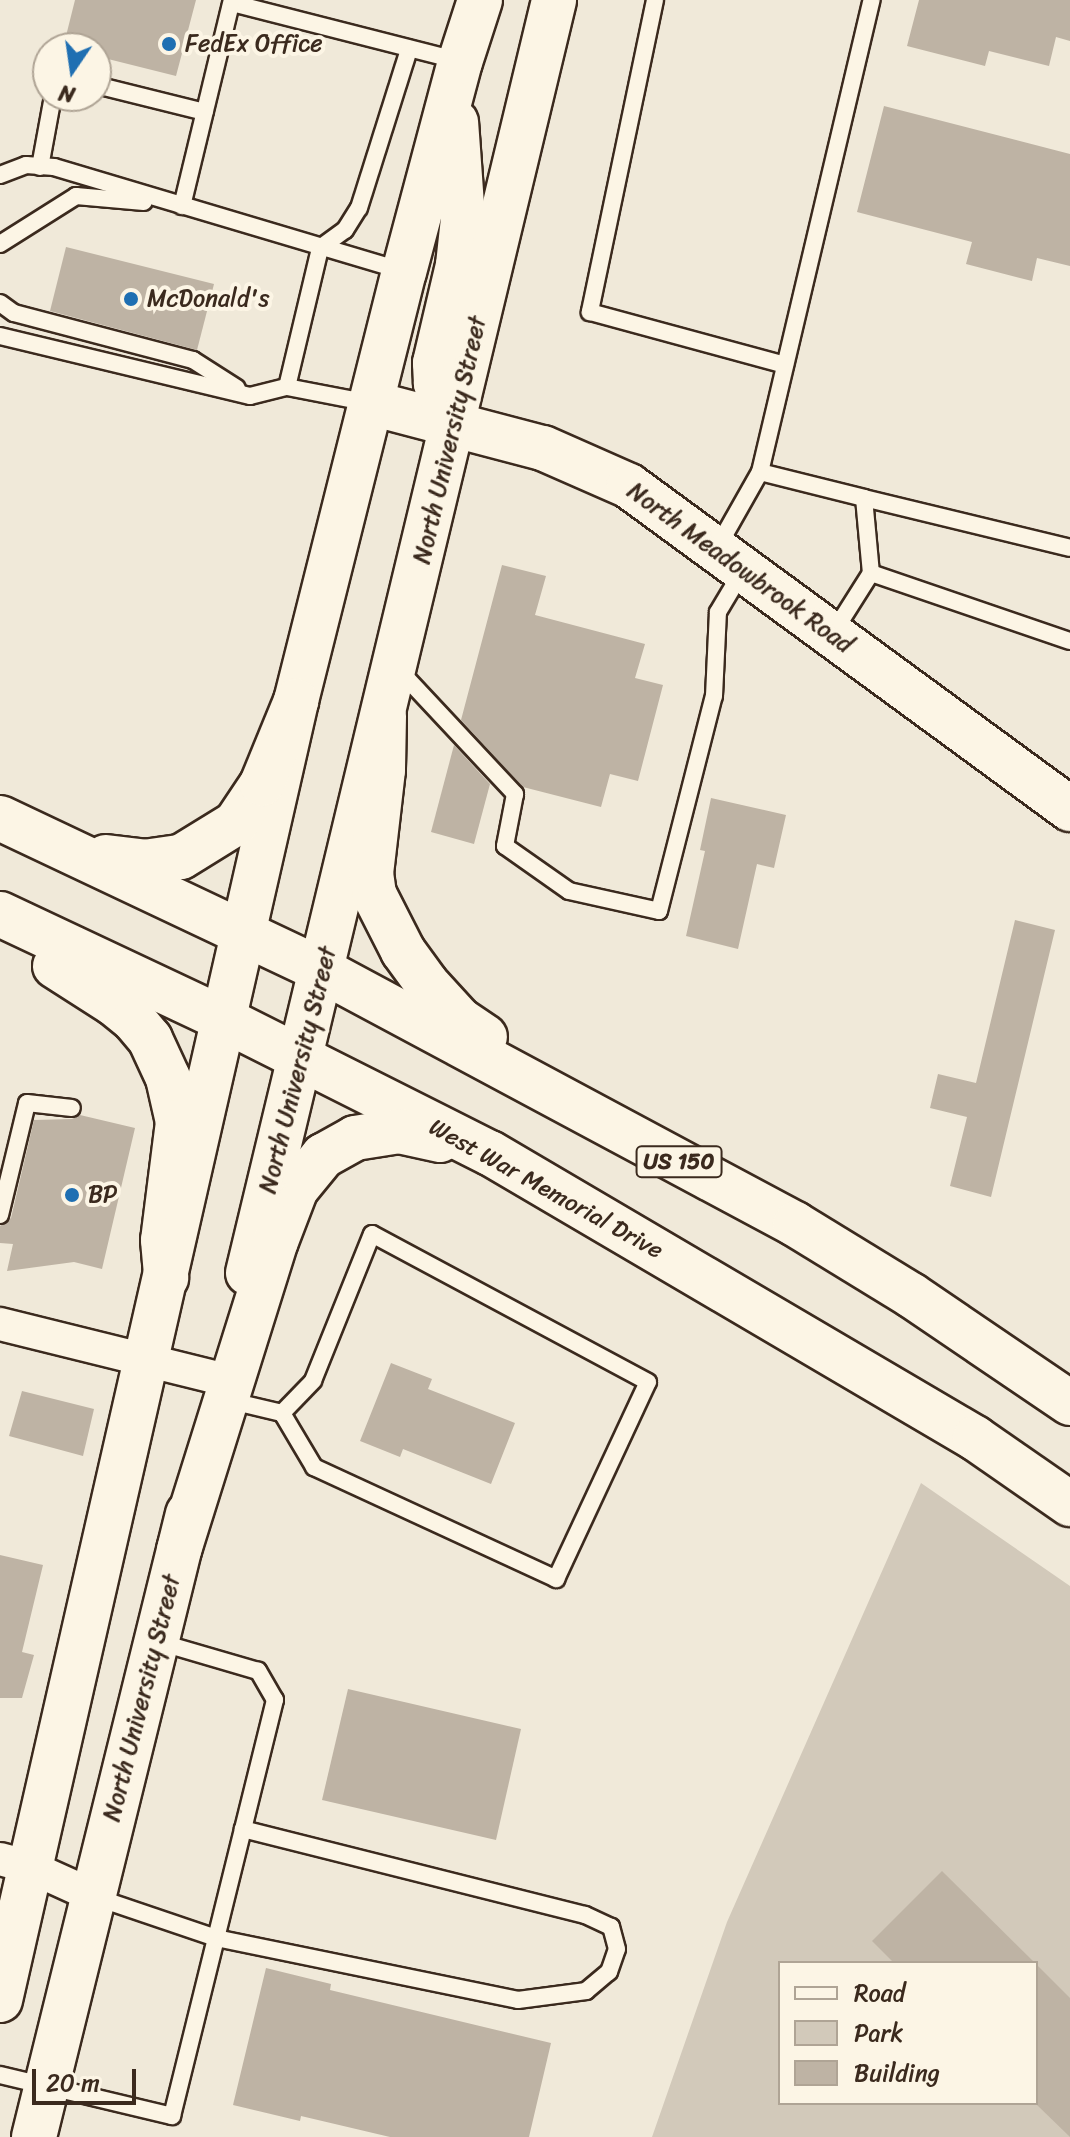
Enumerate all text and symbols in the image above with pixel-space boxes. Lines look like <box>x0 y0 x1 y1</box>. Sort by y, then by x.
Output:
place label: FedEx Office <box>185 30 323 58</box>
north arrow <box>32 32 112 112</box>
marker: FedEx Office <box>160 35 178 53</box>
text: N <box>55 73 79 115</box>
place label: McDonald's <box>147 285 270 313</box>
marker: McDonald's <box>122 290 140 308</box>
street label: North University Street <box>407 313 493 567</box>
street label: North Meadowbrook Road <box>622 477 858 659</box>
street label: North University Street <box>253 944 343 1196</box>
street label: West War Memorial Drive <box>424 1112 668 1266</box>
road number: US 150 <box>635 1144 723 1180</box>
place label: BP <box>88 1181 117 1209</box>
marker: BP <box>63 1186 81 1204</box>
street label: North University Street <box>97 1572 187 1824</box>
legend <box>778 1961 1038 2105</box>
text: Road <box>854 1972 905 2014</box>
text: Park <box>854 2012 903 2054</box>
text: Building <box>854 2052 940 2094</box>
scale bar <box>36 2053 140 2103</box>
text: 20 m <box>46 2062 100 2104</box>

